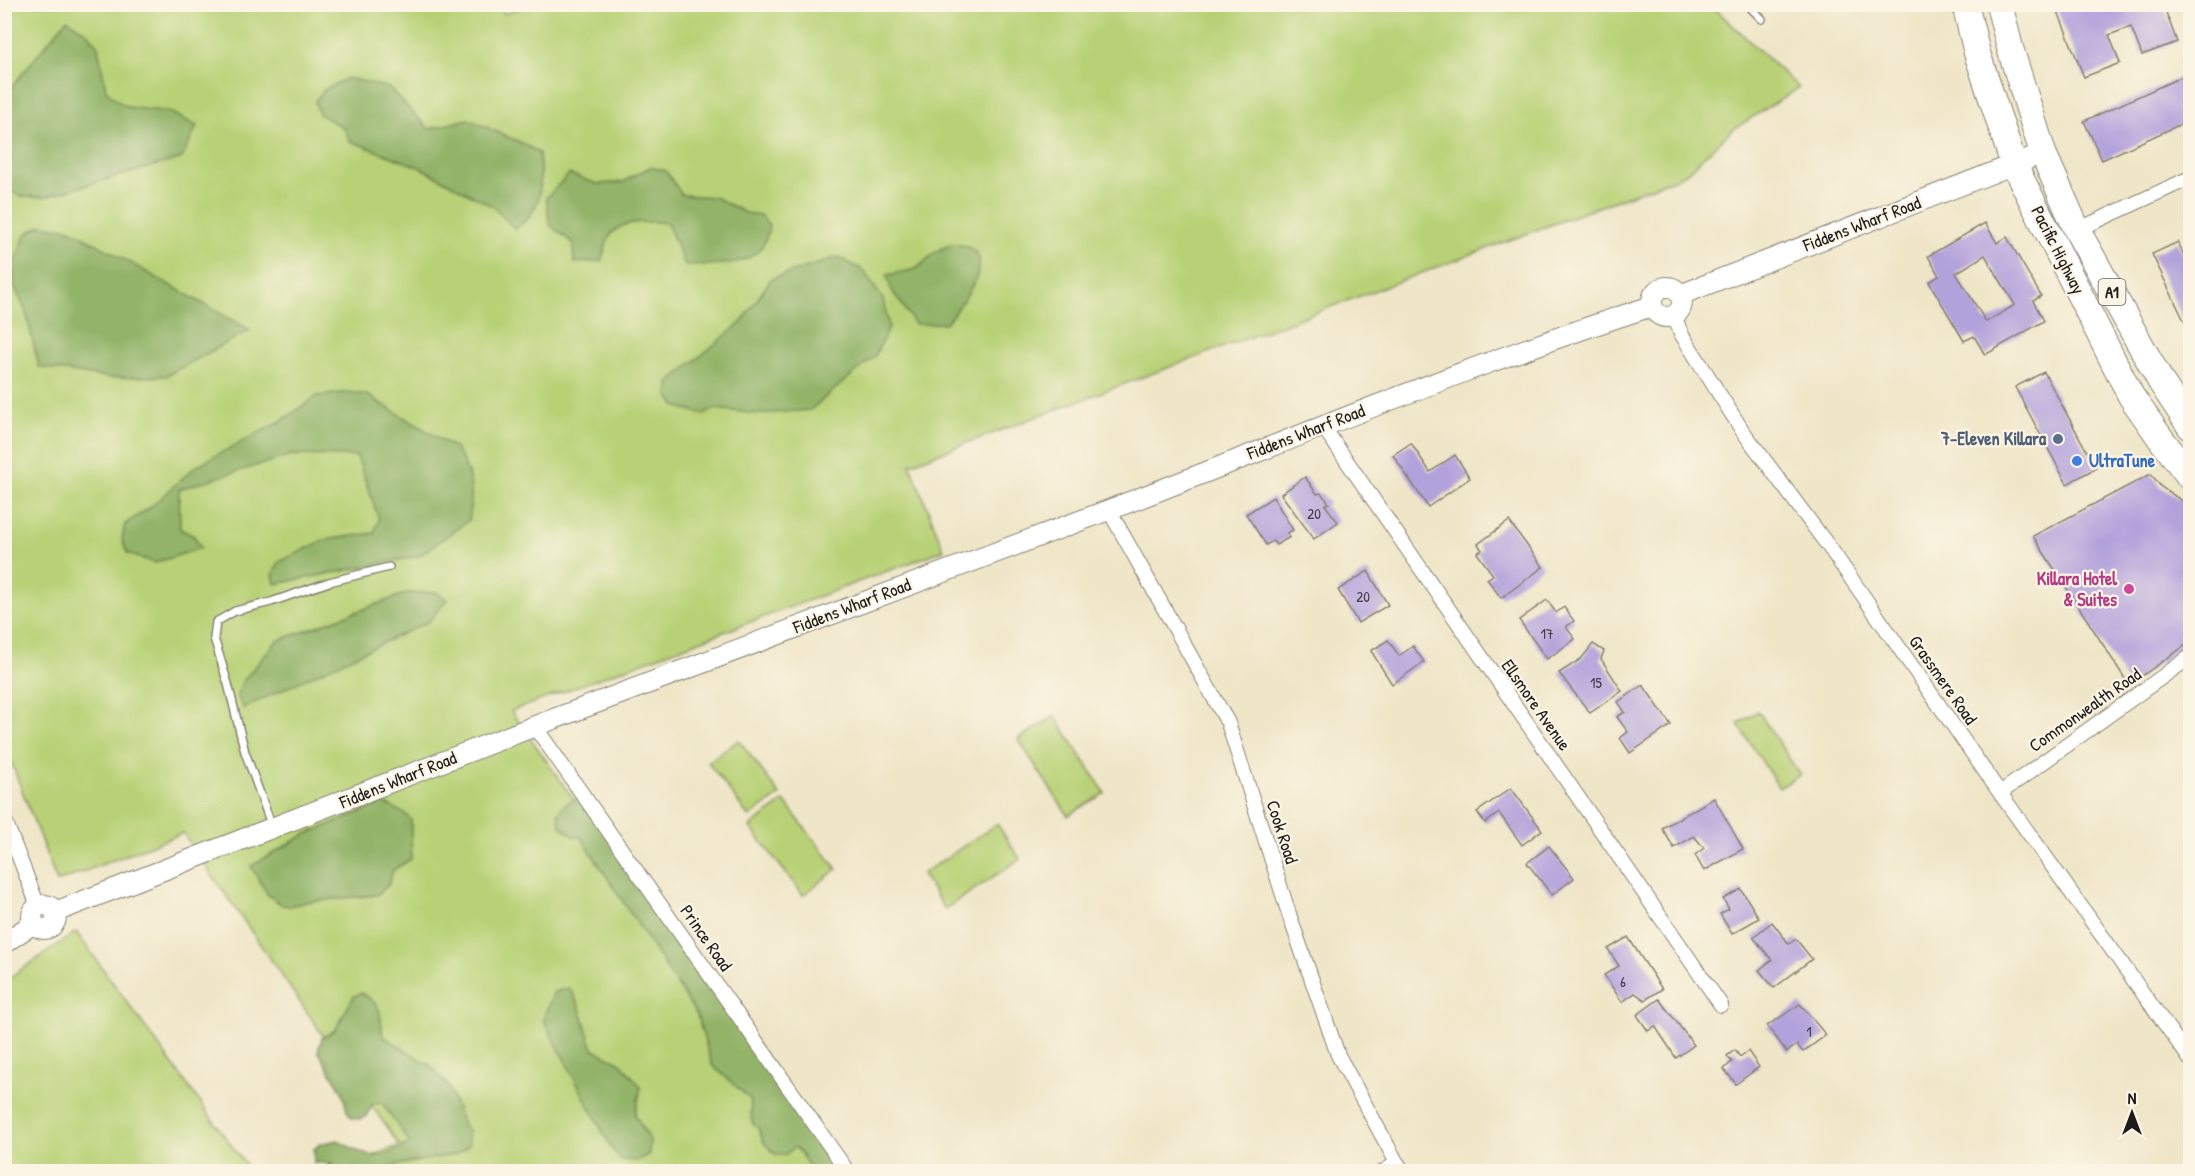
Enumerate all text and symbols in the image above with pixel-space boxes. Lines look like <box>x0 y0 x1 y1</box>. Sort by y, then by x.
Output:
street label: Fiddens Wharf Road <box>1799 190 1924 258</box>
street label: Pacific Highway <box>2025 201 2092 299</box>
road number: A1 <box>2098 279 2126 305</box>
street label: Fiddens Wharf Road <box>1243 398 1368 466</box>
place label: 7-Eleven Killara <box>1940 426 2047 451</box>
marker: 7-Eleven Killara <box>2051 432 2065 446</box>
place label: UltraTune <box>2089 448 2156 473</box>
marker: UltraTune <box>2070 454 2084 468</box>
house number: 20 <box>1307 503 1321 524</box>
place label: Killara Hotel & Suites <box>2037 566 2118 612</box>
street label: Fiddens Wharf Road <box>789 572 914 640</box>
marker: Killara Hotel & Suites <box>2122 582 2136 596</box>
house number: 20 <box>1356 586 1370 607</box>
house number: 17 <box>1541 623 1553 644</box>
street label: Grassmere Road <box>1903 630 1983 729</box>
street label: Ellsmore Avenue <box>1496 654 1577 755</box>
street label: Commonwealth Road <box>2024 662 2146 758</box>
house number: 15 <box>1590 672 1603 693</box>
street label: Fiddens Wharf Road <box>335 745 460 815</box>
street label: Cook Road <box>1260 797 1304 867</box>
street label: Prince Road <box>675 900 738 976</box>
house number: 6 <box>1620 971 1626 992</box>
house number: 1 <box>1806 1021 1812 1042</box>
north arrow <box>2102 1083 2162 1143</box>
text: N <box>2128 1087 2137 1109</box>

